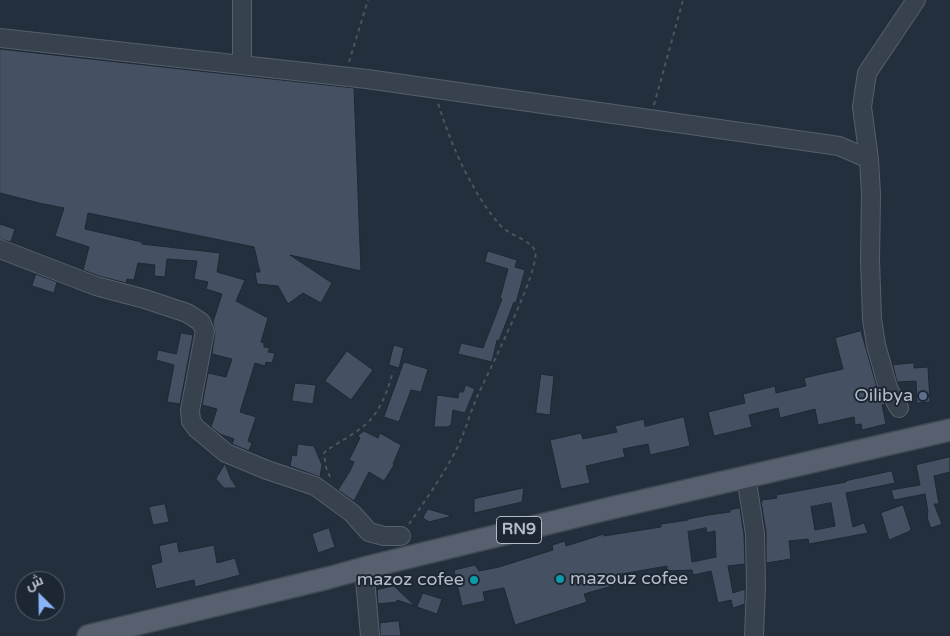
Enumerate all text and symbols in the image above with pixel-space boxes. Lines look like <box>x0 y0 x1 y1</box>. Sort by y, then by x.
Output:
place label: Oilibya <box>854 385 913 407</box>
marker: Oilibya <box>917 390 929 402</box>
road number: RN9 <box>496 516 542 544</box>
place label: mazouz cofee <box>570 568 688 590</box>
place label: mazoz cofee <box>357 569 464 591</box>
north arrow <box>15 571 65 621</box>
text: ش <box>23 571 46 594</box>
marker: mazouz cofee <box>554 573 566 585</box>
marker: mazoz cofee <box>468 574 480 586</box>

